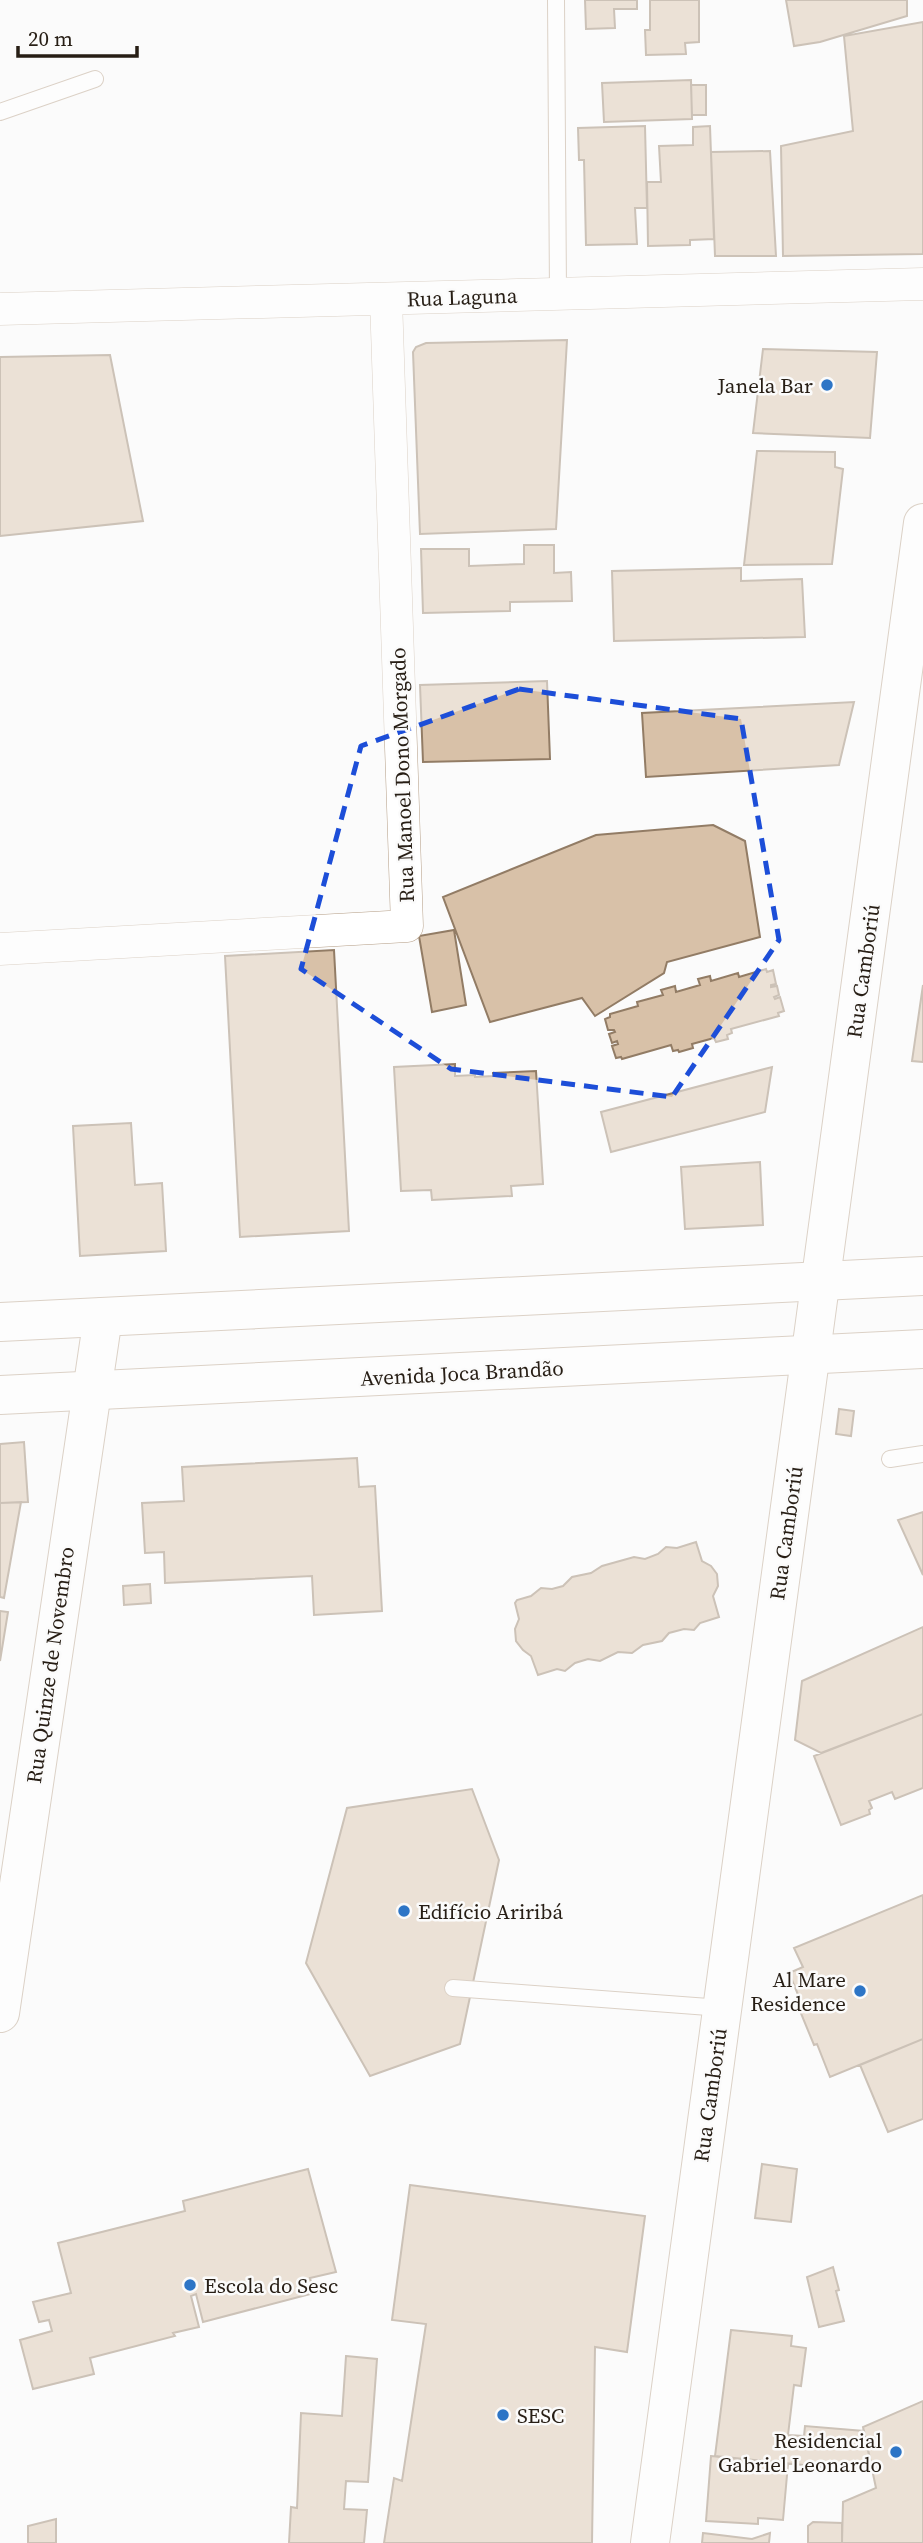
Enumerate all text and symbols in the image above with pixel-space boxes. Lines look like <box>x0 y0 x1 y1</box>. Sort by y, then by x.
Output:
scale bar <box>18 14 136 58</box>
text: 20 m <box>28 24 73 53</box>
street label: Rua Laguna <box>406 281 518 313</box>
place label: Janela Bar <box>717 371 813 400</box>
marker: Janela Bar <box>819 377 835 393</box>
street label: Rua Manoel Dono Morgado <box>383 647 421 903</box>
street label: Rua Camboriú <box>839 902 887 1040</box>
street label: Avenida Joca Brandão <box>360 1353 564 1393</box>
street label: Rua Camboriú <box>762 1464 810 1602</box>
street label: Rua Quinze de Novembro <box>19 1545 81 1785</box>
place label: Edifício Ariribá <box>418 1897 563 1926</box>
marker: Edifício Ariribá <box>396 1903 412 1919</box>
place label: Al Mare Residence <box>750 1965 846 2018</box>
marker: Al Mare Residence <box>852 1983 868 1999</box>
street label: Rua Camboriú <box>686 2026 734 2164</box>
place label: Escola do Sesc <box>204 2271 338 2300</box>
marker: Escola do Sesc <box>182 2277 198 2293</box>
place label: SESC <box>517 2401 564 2430</box>
marker: SESC <box>495 2407 511 2423</box>
place label: Residencial Gabriel Leonardo <box>718 2426 882 2479</box>
marker: Residencial Gabriel Leonardo <box>888 2444 904 2460</box>

